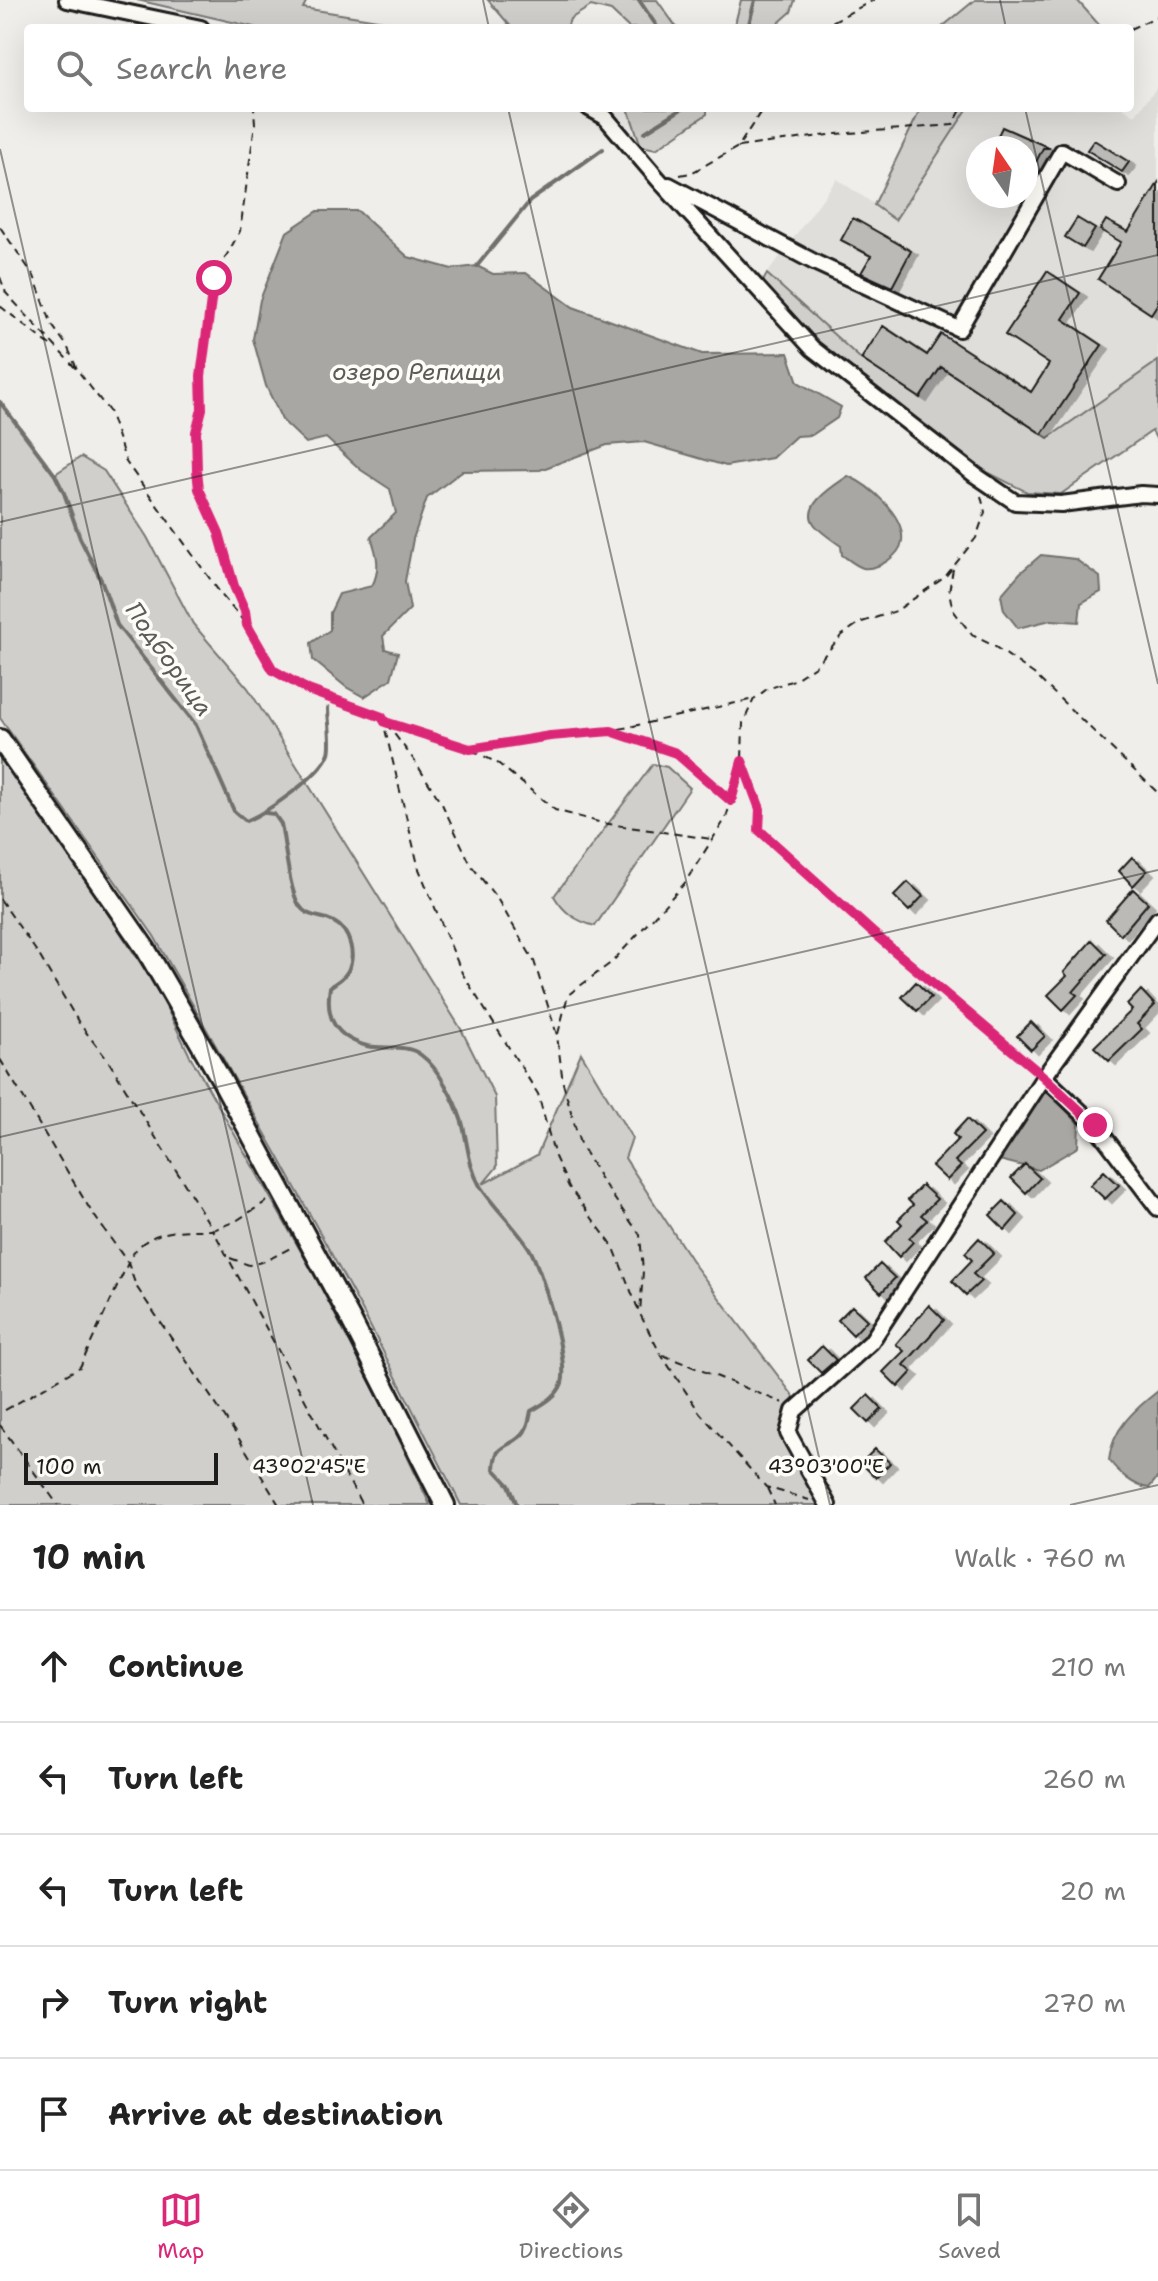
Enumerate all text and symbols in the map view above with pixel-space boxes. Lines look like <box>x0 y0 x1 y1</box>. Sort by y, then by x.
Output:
search box <box>24 24 1134 112</box>
icon: search <box>52 46 96 90</box>
text: Search here <box>116 48 287 89</box>
north arrow <box>966 136 1038 208</box>
route start <box>196 260 232 296</box>
water label: озеро Репищи <box>332 356 502 388</box>
water label: Подборица <box>118 596 220 722</box>
route end <box>1077 1107 1113 1143</box>
scale bar <box>24 1449 218 1485</box>
text: 100 m <box>36 1452 102 1481</box>
text: 43°02'45"E <box>252 1453 366 1479</box>
text: 43°03'00"E <box>768 1453 884 1479</box>
text: 10 min <box>32 1534 146 1580</box>
text: Walk · 760 m <box>954 1540 1126 1575</box>
icon: ahead <box>32 1644 76 1688</box>
text: Continue <box>108 1646 244 1687</box>
text: 210 m <box>1049 1649 1126 1684</box>
icon: left <box>32 1756 76 1800</box>
text: Turn left <box>108 1758 243 1799</box>
text: 260 m <box>1042 1761 1126 1796</box>
icon: left <box>32 1868 76 1912</box>
text: Turn left <box>108 1870 243 1911</box>
text: 20 m <box>1059 1873 1126 1908</box>
icon: right <box>32 1980 76 2024</box>
text: Turn right <box>108 1982 267 2023</box>
text: 270 m <box>1043 1985 1126 2020</box>
icon: arrive <box>32 2092 76 2136</box>
text: Arrive at destination <box>108 2094 443 2135</box>
tab: Map <box>157 2188 204 2265</box>
tab: Directions <box>519 2188 624 2265</box>
tab: Saved <box>938 2188 1001 2265</box>

